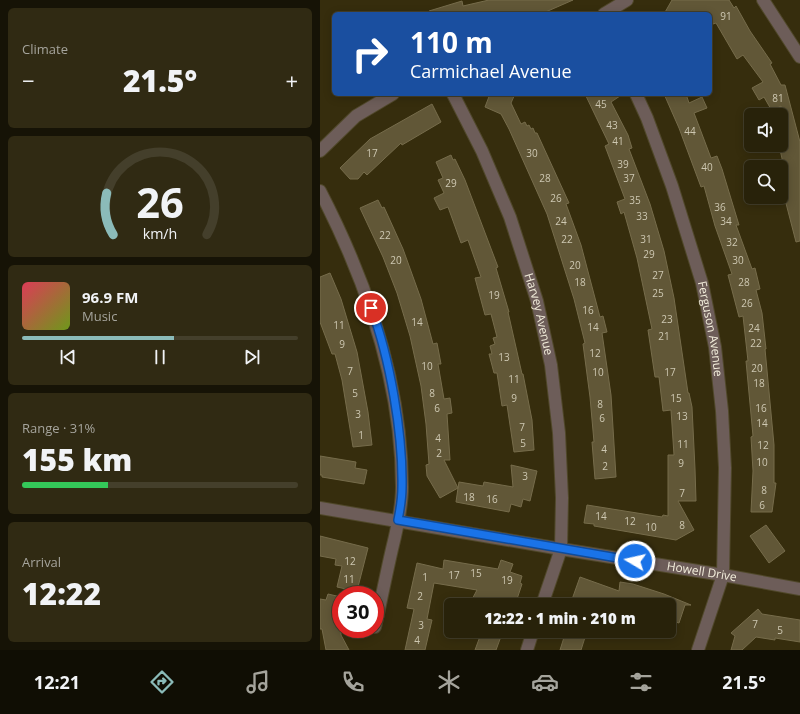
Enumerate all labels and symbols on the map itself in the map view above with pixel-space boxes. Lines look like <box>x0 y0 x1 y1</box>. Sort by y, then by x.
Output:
house number: 91 <box>720 9 732 23</box>
house number: 81 <box>772 91 784 105</box>
house number: 45 <box>595 97 607 111</box>
house number: 43 <box>606 118 618 132</box>
house number: 44 <box>684 124 696 138</box>
house number: 41 <box>612 134 624 148</box>
house number: 17 <box>366 146 378 160</box>
house number: 30 <box>526 146 538 160</box>
house number: 39 <box>617 157 629 171</box>
house number: 40 <box>701 160 713 174</box>
house number: 28 <box>539 171 551 185</box>
house number: 37 <box>623 171 635 185</box>
house number: 29 <box>445 176 457 190</box>
house number: 26 <box>550 191 562 205</box>
house number: 35 <box>629 193 641 207</box>
house number: 36 <box>714 200 726 214</box>
house number: 33 <box>636 209 648 223</box>
house number: 24 <box>555 214 567 228</box>
house number: 34 <box>720 214 732 228</box>
house number: 22 <box>379 228 391 242</box>
house number: 22 <box>561 232 573 246</box>
house number: 31 <box>640 232 652 246</box>
house number: 32 <box>726 235 738 249</box>
house number: 29 <box>643 247 655 261</box>
house number: 20 <box>390 253 402 267</box>
house number: 30 <box>732 253 744 267</box>
house number: 20 <box>569 258 581 272</box>
house number: 27 <box>652 268 664 282</box>
street label: Harvey Avenue <box>521 271 558 357</box>
house number: 18 <box>574 275 586 289</box>
house number: 28 <box>738 275 750 289</box>
street label: Ferguson Avenue <box>694 279 727 378</box>
house number: 25 <box>652 286 664 300</box>
house number: 19 <box>488 288 500 302</box>
pin <box>354 291 388 325</box>
house number: 26 <box>741 296 753 310</box>
house number: 16 <box>582 303 594 317</box>
house number: 23 <box>661 312 673 326</box>
house number: 14 <box>411 315 423 329</box>
house number: 11 <box>333 318 345 332</box>
house number: 14 <box>587 320 599 334</box>
house number: 24 <box>748 321 760 335</box>
house number: 21 <box>658 329 670 343</box>
house number: 22 <box>750 336 762 350</box>
house number: 9 <box>339 337 345 351</box>
house number: 12 <box>589 346 601 360</box>
house number: 13 <box>498 350 510 364</box>
house number: 10 <box>421 359 433 373</box>
house number: 20 <box>751 361 763 375</box>
house number: 7 <box>347 364 353 378</box>
house number: 10 <box>592 365 604 379</box>
house number: 17 <box>664 365 676 379</box>
house number: 11 <box>508 372 520 386</box>
house number: 18 <box>753 376 765 390</box>
house number: 5 <box>352 386 358 400</box>
house number: 8 <box>429 386 435 400</box>
house number: 9 <box>511 391 517 405</box>
house number: 15 <box>670 391 682 405</box>
house number: 8 <box>597 397 603 411</box>
house number: 6 <box>434 401 440 415</box>
house number: 16 <box>755 401 767 415</box>
house number: 3 <box>355 407 361 421</box>
house number: 13 <box>676 409 688 423</box>
house number: 6 <box>599 411 605 425</box>
house number: 14 <box>756 416 768 430</box>
house number: 7 <box>519 420 525 434</box>
house number: 1 <box>358 428 364 442</box>
house number: 4 <box>435 431 441 445</box>
house number: 5 <box>520 436 526 450</box>
house number: 11 <box>677 437 689 451</box>
house number: 12 <box>757 438 769 452</box>
house number: 4 <box>601 442 607 456</box>
house number: 2 <box>436 446 442 460</box>
house number: 10 <box>756 455 768 469</box>
house number: 9 <box>678 456 684 470</box>
house number: 2 <box>602 459 608 473</box>
house number: 3 <box>522 469 528 483</box>
house number: 8 <box>761 483 767 497</box>
house number: 7 <box>679 486 685 500</box>
house number: 18 <box>463 490 475 504</box>
house number: 16 <box>486 492 498 506</box>
house number: 6 <box>759 498 765 512</box>
house number: 14 <box>595 509 607 523</box>
house number: 12 <box>624 514 636 528</box>
house number: 8 <box>679 518 685 532</box>
house number: 10 <box>645 520 657 534</box>
position arrow <box>614 540 656 582</box>
house number: 12 <box>344 554 356 568</box>
street label: Howell Drive <box>666 557 738 585</box>
house number: 15 <box>470 566 482 580</box>
house number: 17 <box>448 568 460 582</box>
house number: 1 <box>422 570 428 584</box>
house number: 11 <box>343 572 355 586</box>
house number: 19 <box>501 573 513 587</box>
speed limit sign: 30 <box>332 586 384 638</box>
house number: 2 <box>417 589 423 603</box>
house number: 7 <box>752 617 758 631</box>
house number: 3 <box>418 618 424 632</box>
house number: 5 <box>777 623 783 637</box>
house number: 4 <box>414 633 420 647</box>

